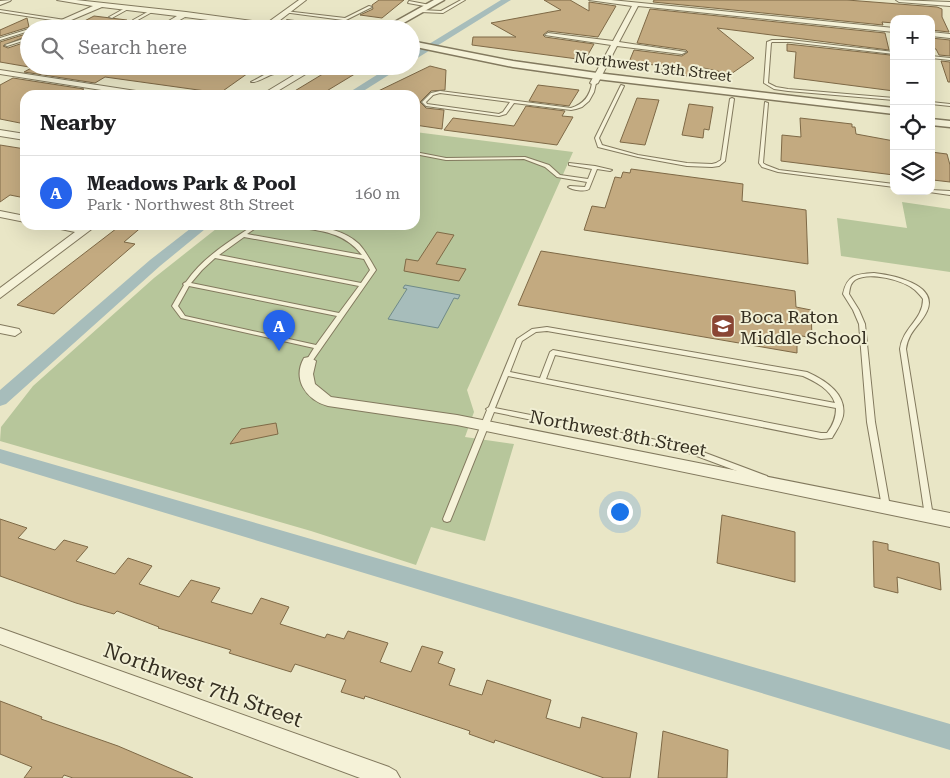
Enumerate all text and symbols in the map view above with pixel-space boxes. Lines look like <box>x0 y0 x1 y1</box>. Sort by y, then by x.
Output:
map controls <box>890 15 935 195</box>
button: + <box>890 15 935 60</box>
search box <box>20 20 420 75</box>
icon: search <box>38 34 66 62</box>
text: Search here <box>78 36 187 59</box>
street label: Northwest 13th Street <box>573 48 733 86</box>
button: − <box>890 60 935 105</box>
button: locate <box>890 105 935 150</box>
text: Nearby <box>40 111 116 135</box>
button: layers <box>890 150 935 195</box>
text: Meadows Park & Pool <box>87 172 296 195</box>
text: A <box>50 184 62 203</box>
text: 160 m <box>354 184 400 203</box>
text: Park · Northwest 8th Street <box>87 195 294 214</box>
place label: Boca Raton Middle School <box>740 306 867 348</box>
pin: A <box>263 310 295 351</box>
school or university icon: Boca Raton Middle School <box>710 313 736 339</box>
street label: Northwest 8th Street <box>528 406 709 461</box>
your location <box>607 499 633 525</box>
street label: Northwest 7th Street <box>100 638 306 732</box>

